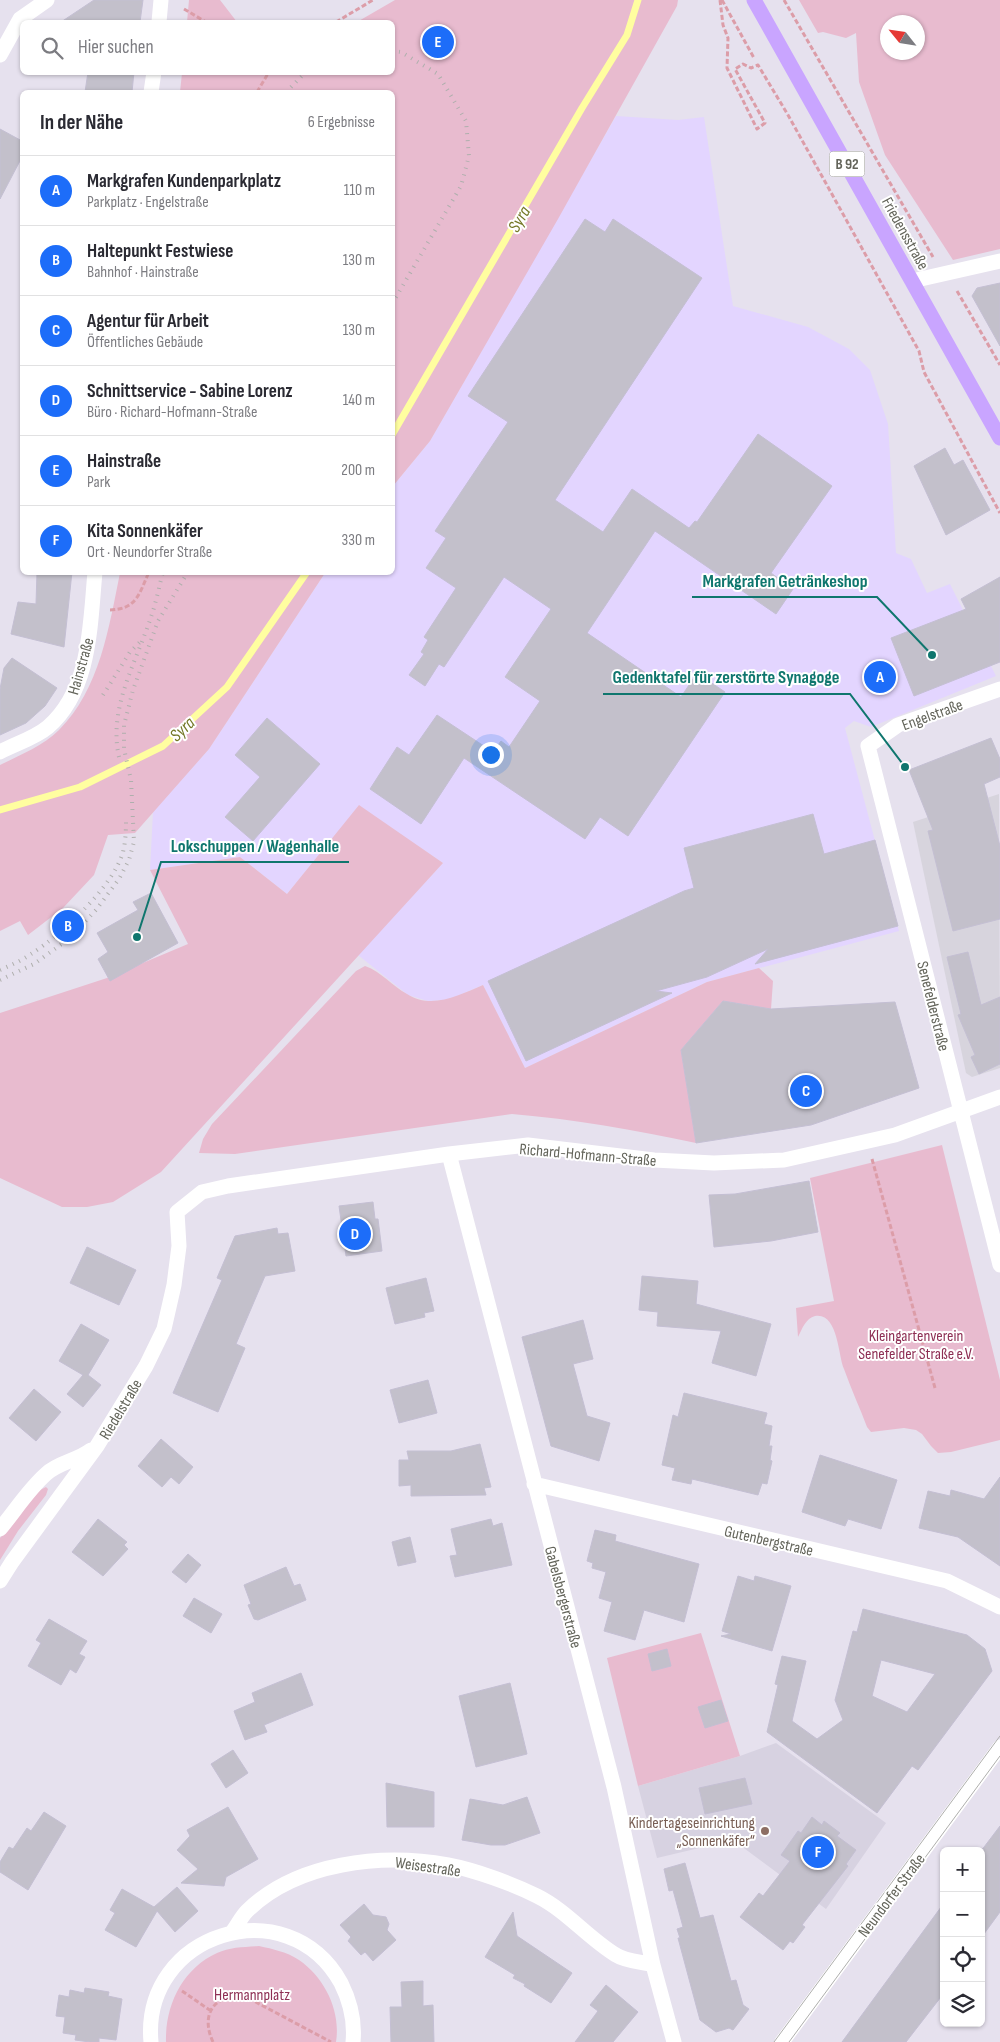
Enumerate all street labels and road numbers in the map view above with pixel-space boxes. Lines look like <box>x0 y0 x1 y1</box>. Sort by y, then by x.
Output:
road number: B 92 <box>830 152 864 176</box>
street label: Friedensstraße <box>877 194 932 273</box>
street label: Hainstraße <box>64 636 99 697</box>
street label: Engelstraße <box>899 696 966 735</box>
street label: Senefelderstraße <box>912 959 953 1053</box>
street label: Richard-Hofmann-Straße <box>519 1140 657 1171</box>
street label: Riedelstraße <box>96 1376 147 1443</box>
street label: Gutenbergstraße <box>722 1522 815 1561</box>
street label: Gabelsbergerstraße <box>540 1544 585 1650</box>
street label: Neundorfer Straße <box>855 1850 930 1941</box>
street label: Weisestraße <box>394 1853 462 1881</box>

